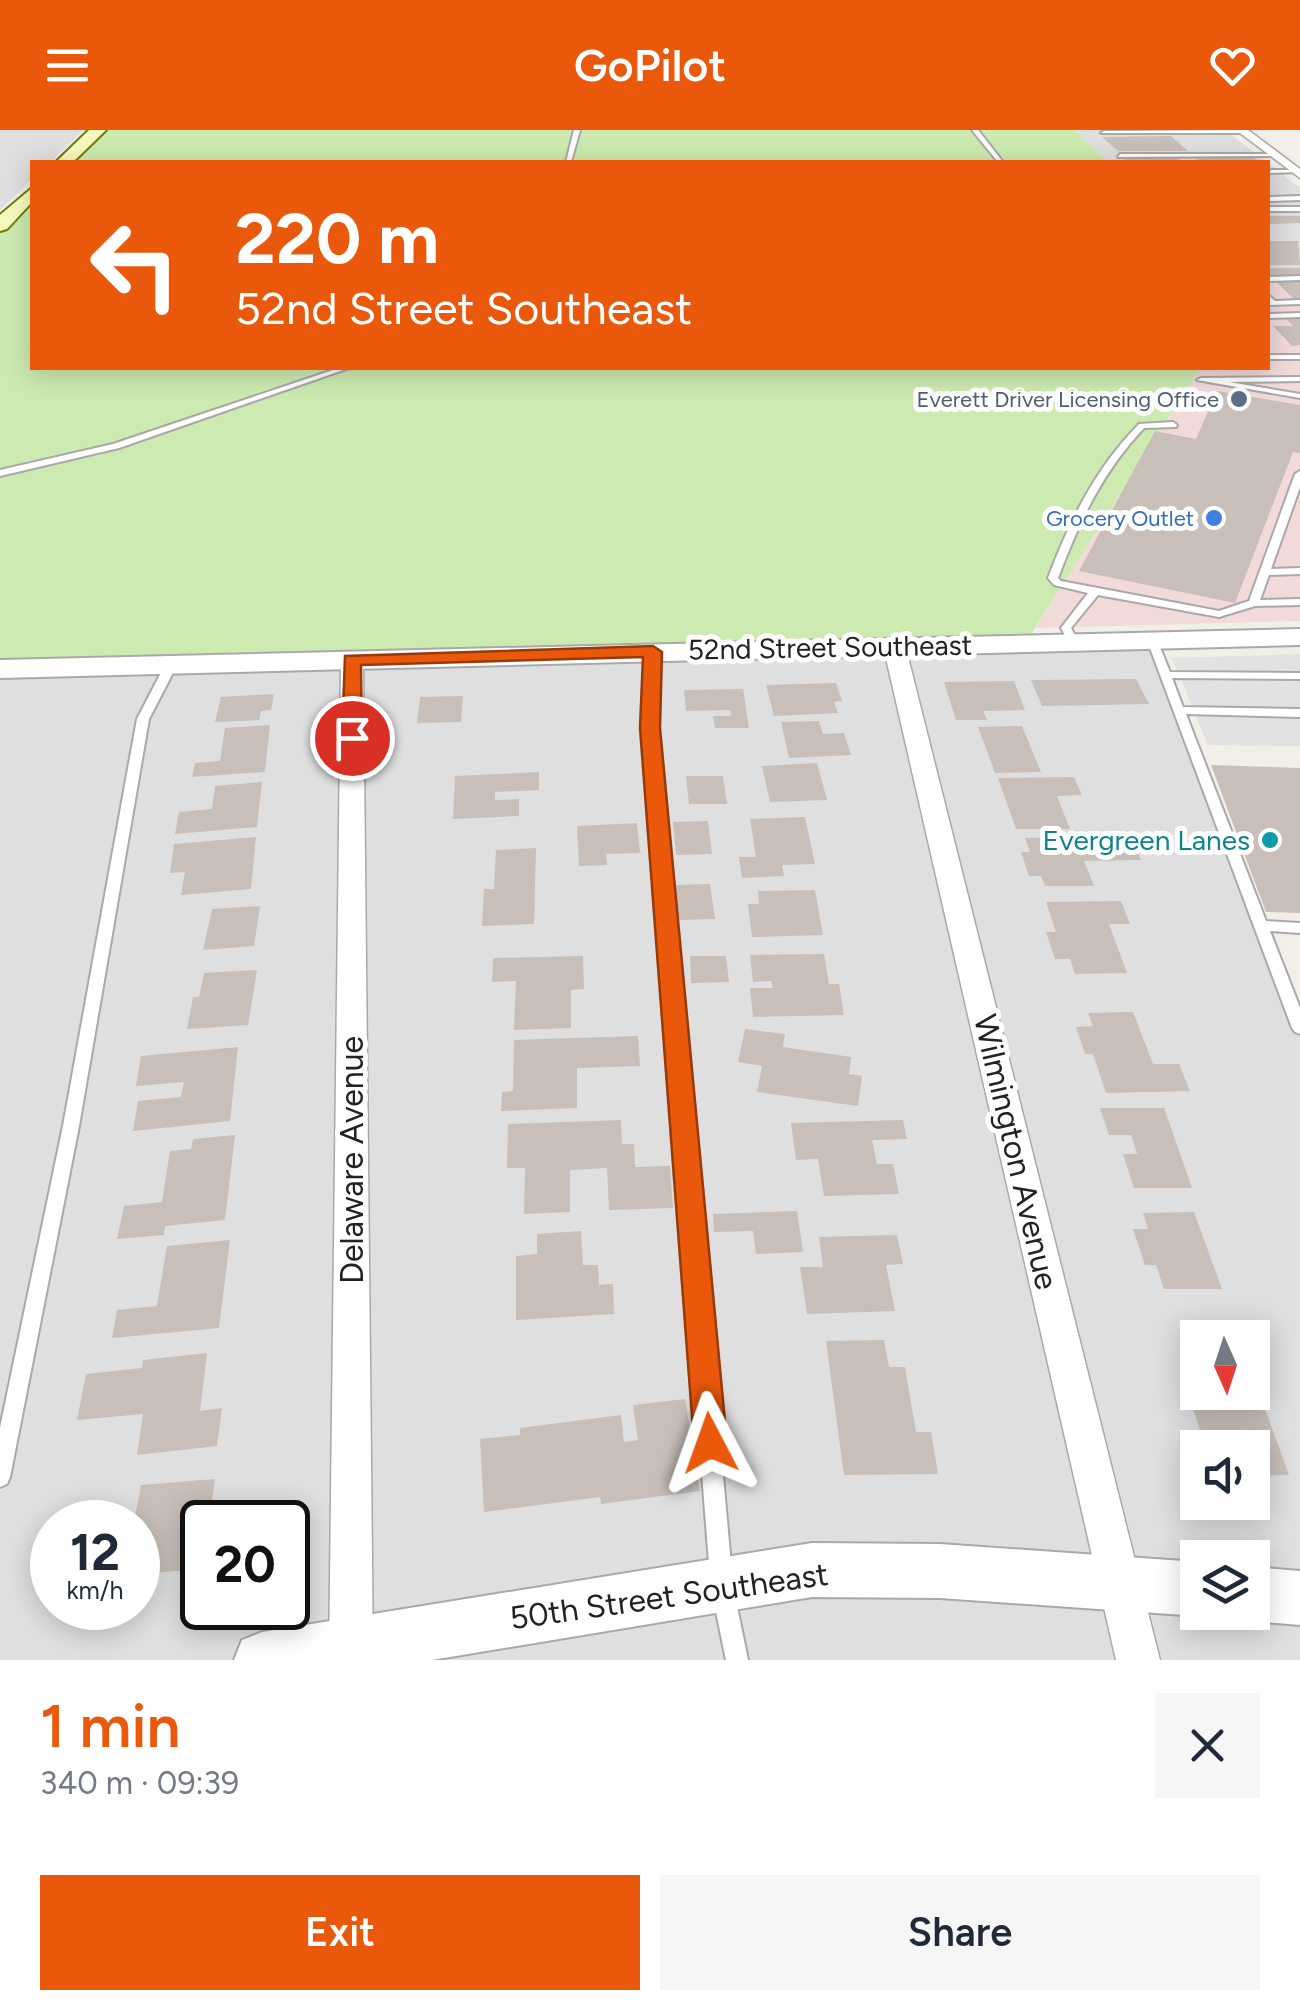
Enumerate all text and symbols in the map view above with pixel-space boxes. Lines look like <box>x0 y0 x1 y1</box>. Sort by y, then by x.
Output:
icon: menu <box>40 38 95 93</box>
text: GoPilot <box>574 38 726 92</box>
icon: heart <box>1205 38 1260 93</box>
text: 220 m <box>235 196 439 281</box>
icon: left <box>70 200 200 330</box>
text: 52nd Street Southeast <box>235 281 692 335</box>
place label: Everett Driver Licensing Office <box>916 386 1219 413</box>
marker: Everett Driver Licensing Office <box>1228 388 1250 410</box>
place label: Grocery Outlet <box>1046 505 1194 532</box>
marker: Grocery Outlet <box>1203 507 1225 529</box>
street label: 52nd Street Southeast <box>687 628 973 666</box>
pin <box>310 696 395 781</box>
icon: arrive <box>325 711 380 766</box>
place label: Evergreen Lanes <box>1043 823 1250 857</box>
marker: Evergreen Lanes <box>1259 829 1281 851</box>
street label: Wilmington Avenue <box>966 1011 1066 1293</box>
street label: Delaware Avenue <box>333 1036 371 1284</box>
north arrow <box>1180 1320 1270 1410</box>
map controls <box>1180 1320 1270 1630</box>
position arrow <box>658 1391 762 1495</box>
button: sound <box>1180 1430 1270 1520</box>
speed limit sign: 20 <box>180 1500 310 1630</box>
text: 12 <box>70 1522 120 1583</box>
button: layers <box>1180 1540 1270 1630</box>
street label: 50th Street Southeast <box>507 1555 831 1637</box>
text: km/h <box>66 1575 124 1605</box>
text: 1 min <box>40 1690 180 1762</box>
button: close <box>1155 1693 1260 1798</box>
text: 340 m · 09:39 <box>40 1764 239 1802</box>
button: Exit <box>40 1875 640 1990</box>
button: Share <box>660 1875 1260 1990</box>

